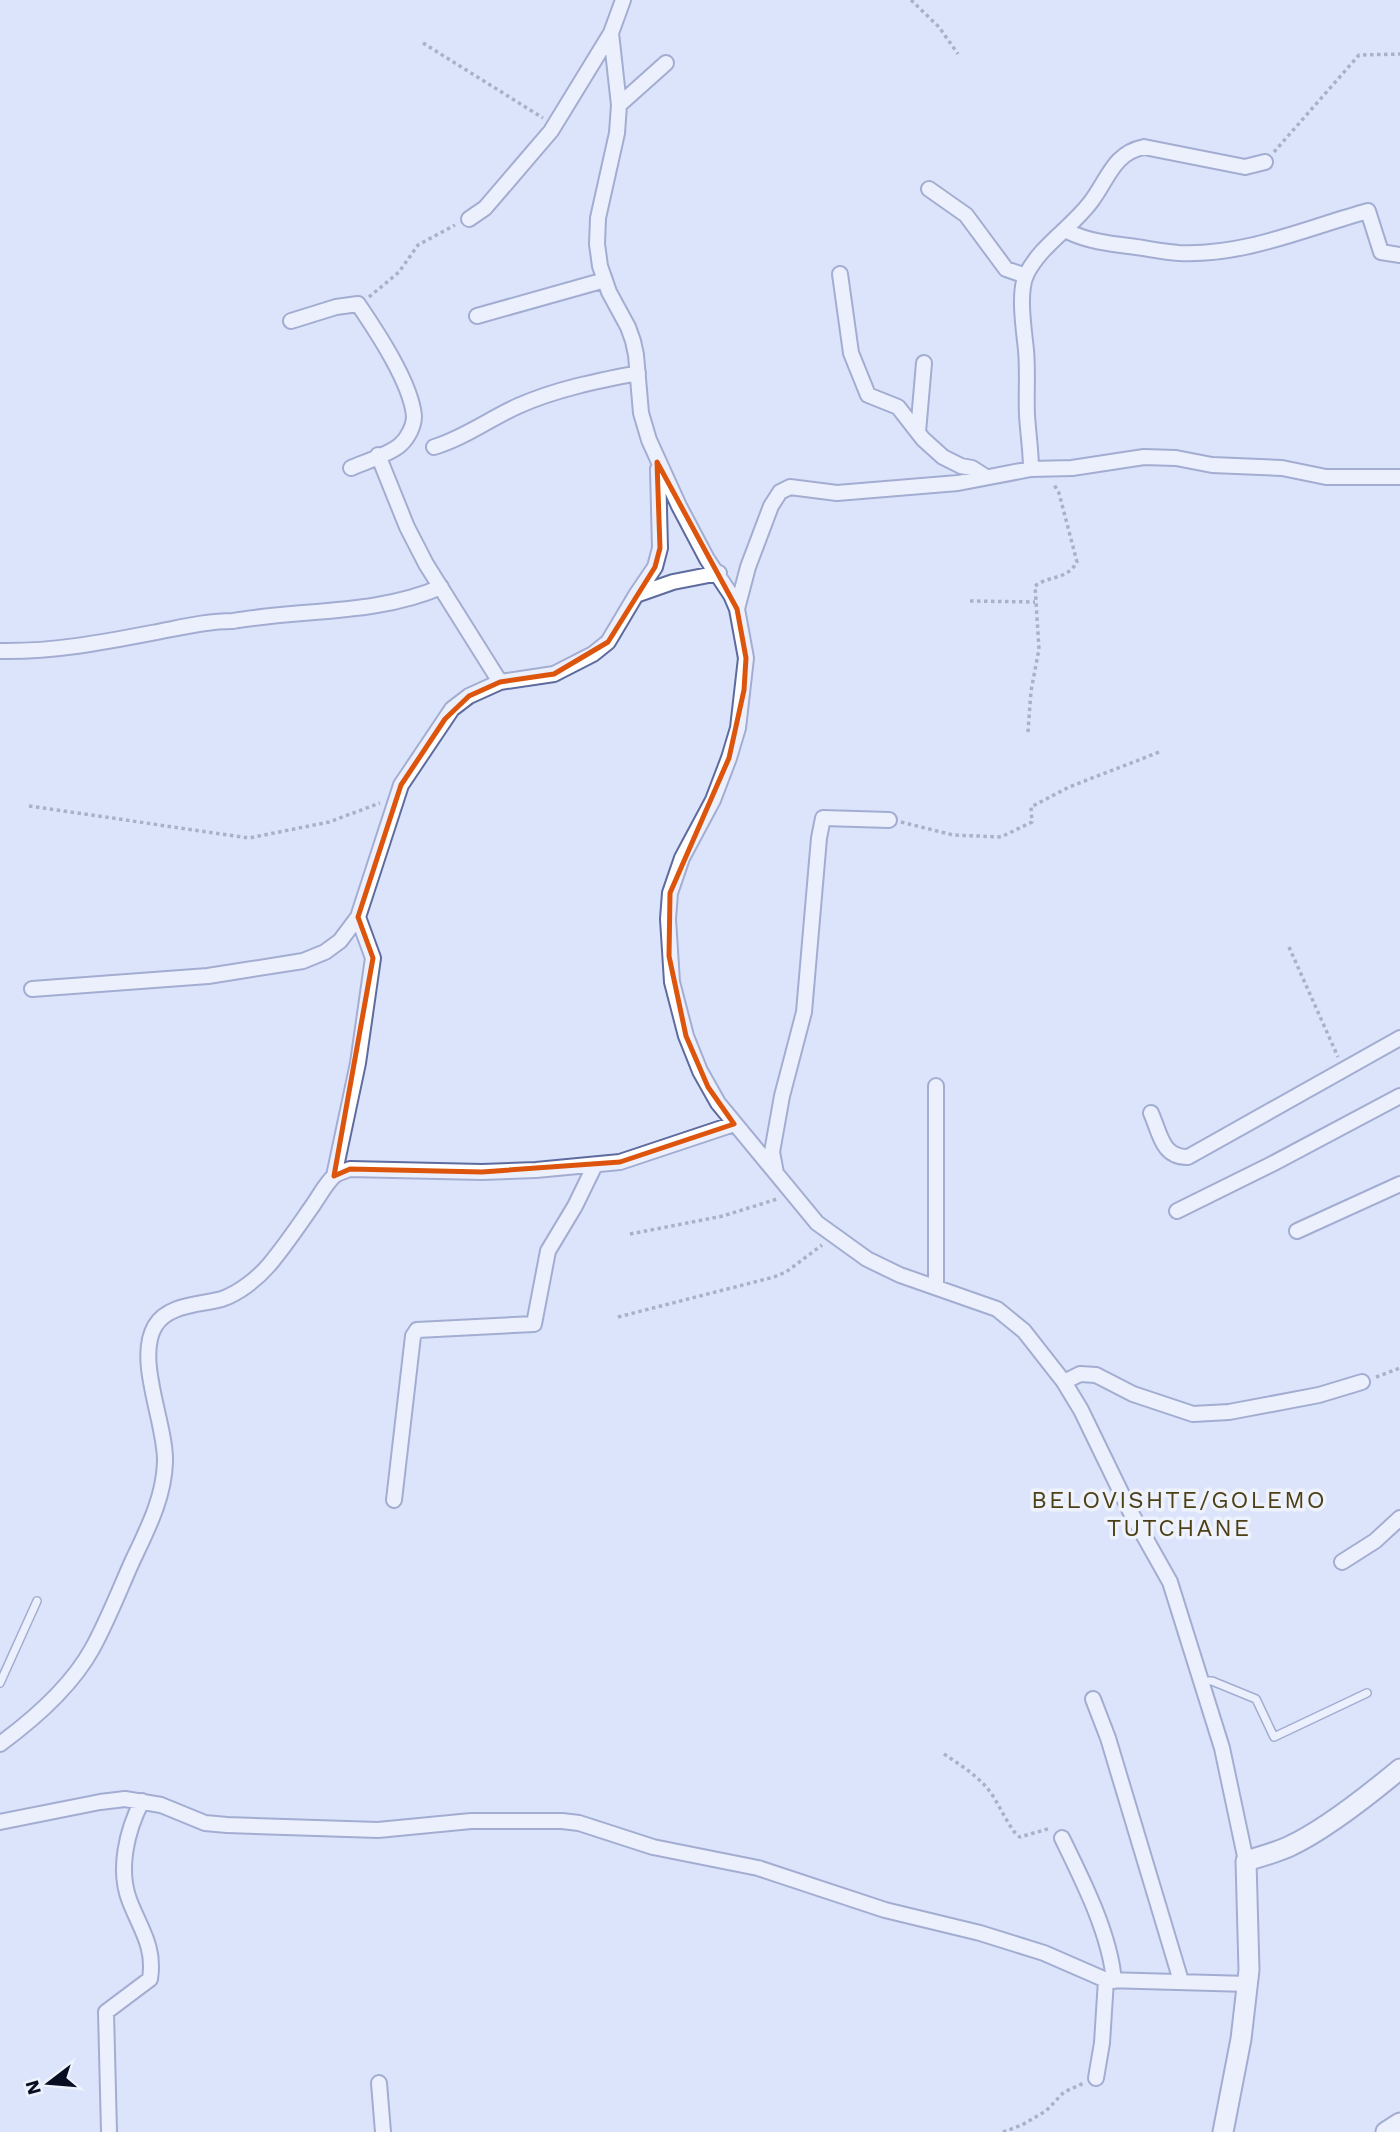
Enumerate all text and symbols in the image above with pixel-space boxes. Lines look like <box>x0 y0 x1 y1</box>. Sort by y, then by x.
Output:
district label: BELOVISHTE/GOLEMO TUTCHANE <box>1031 1486 1327 1542</box>
north arrow <box>14 2048 84 2118</box>
text: N <box>20 2078 46 2097</box>

